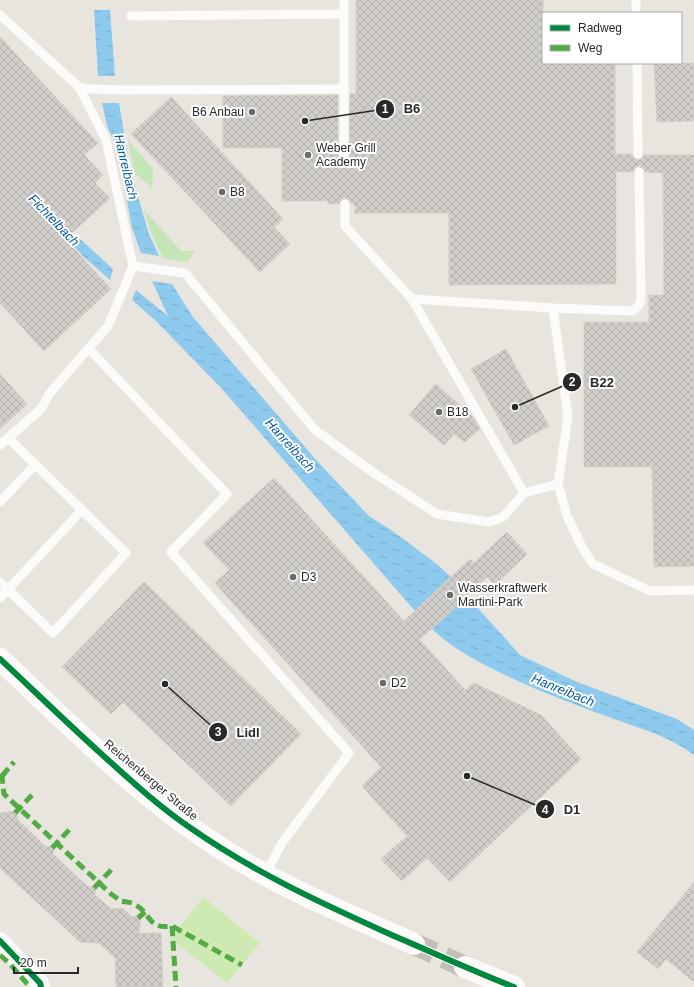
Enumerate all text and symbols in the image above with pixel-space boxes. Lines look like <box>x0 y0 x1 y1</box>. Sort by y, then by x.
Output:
legend <box>542 12 682 64</box>
text: Radweg <box>578 21 622 35</box>
text: Weg <box>578 41 602 55</box>
callout: B6 <box>375 96 428 121</box>
text: B6 <box>404 101 420 116</box>
text: 1 <box>382 102 389 116</box>
place label: B6 Anbau <box>192 105 244 119</box>
marker: B6 Anbau <box>247 107 257 117</box>
water label: Hanreibach <box>111 133 141 201</box>
place label: Weber Grill Academy <box>316 141 376 169</box>
marker: Weber Grill Academy <box>303 150 313 160</box>
place label: B8 <box>230 185 245 199</box>
marker: B8 <box>217 187 227 197</box>
water label: Fichtelbach <box>26 191 82 249</box>
callout: B22 <box>562 370 621 395</box>
text: 2 <box>569 375 576 389</box>
text: B22 <box>590 375 614 390</box>
place label: B18 <box>447 405 469 419</box>
marker: B18 <box>434 407 444 417</box>
water label: Hanreibach <box>262 415 318 475</box>
place label: D3 <box>301 570 317 584</box>
marker: D3 <box>288 572 298 582</box>
place label: Wasserkraftwerk Martini-Park <box>458 581 548 609</box>
marker: Wasserkraftwerk Martini-Park <box>445 590 455 600</box>
water label: Hanreibach <box>529 671 597 709</box>
place label: D2 <box>391 676 407 690</box>
marker: D2 <box>378 678 388 688</box>
callout: Lidl <box>208 720 268 745</box>
text: 3 <box>215 725 222 739</box>
text: Lidl <box>236 725 260 740</box>
street label: Reichenberger Straße <box>101 737 201 824</box>
callout: D1 <box>535 797 588 822</box>
text: D1 <box>564 802 580 817</box>
text: 4 <box>542 803 549 817</box>
scale bar <box>14 949 78 975</box>
text: 20 m <box>20 956 47 970</box>

